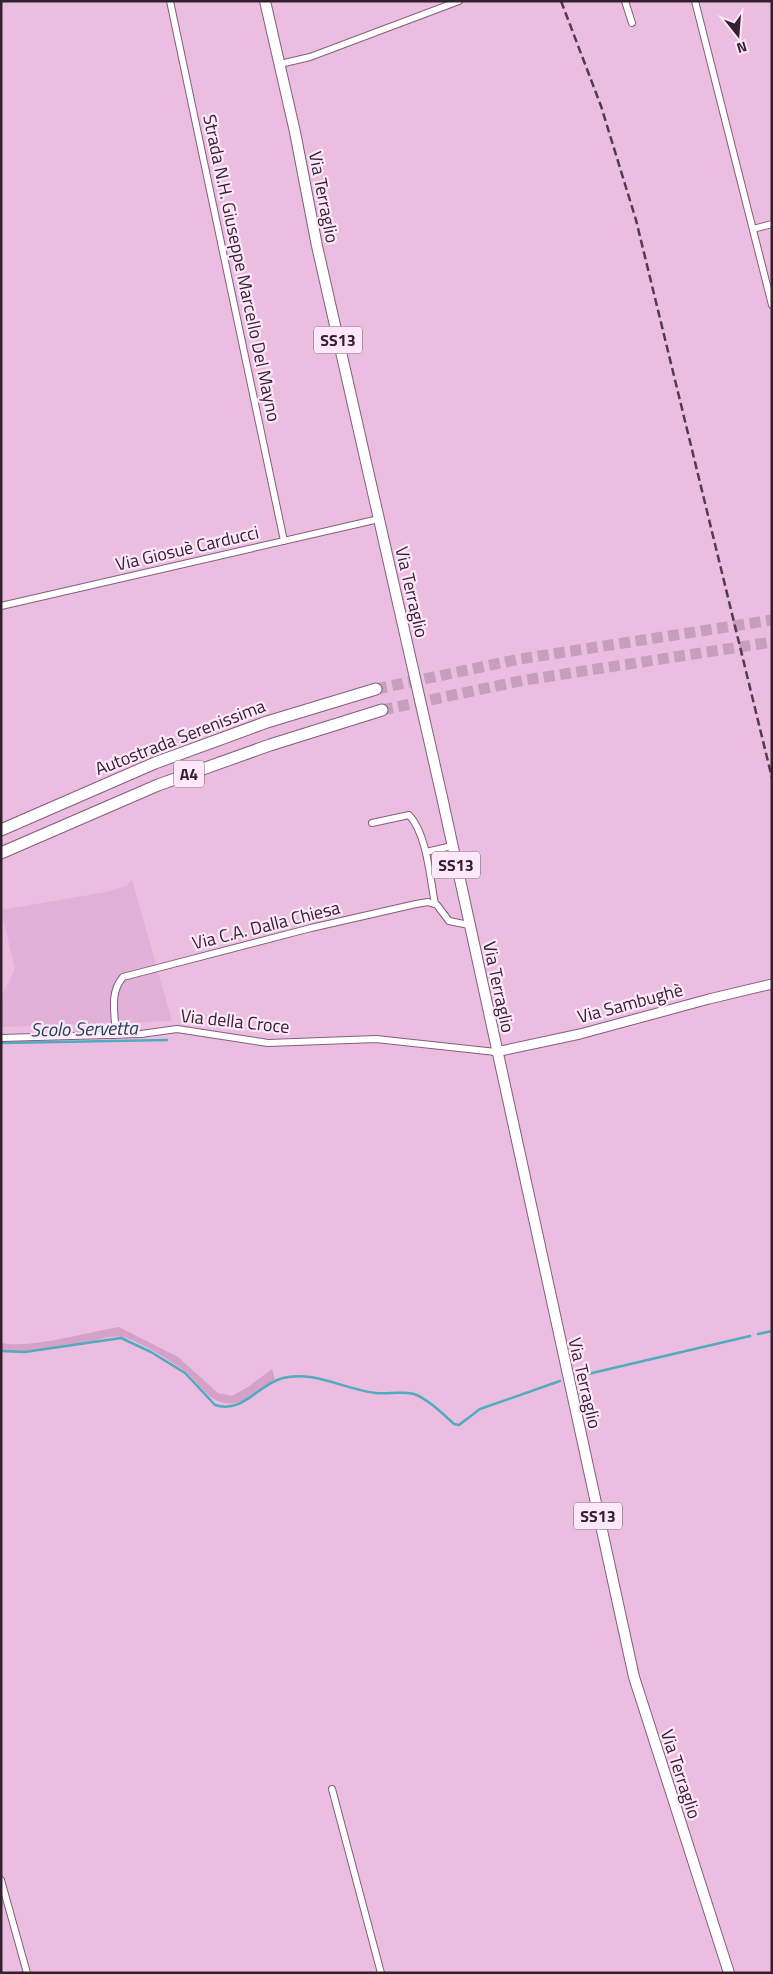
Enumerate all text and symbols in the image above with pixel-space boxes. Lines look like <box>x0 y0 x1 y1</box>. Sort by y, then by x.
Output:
north arrow <box>713 10 763 60</box>
text: N <box>734 36 750 59</box>
street label: Strada N.H. Giuseppe Marcello Del Mayno <box>196 112 288 424</box>
street label: Via Terraglio <box>302 149 346 245</box>
road number: SS13 <box>314 326 362 354</box>
street label: Via Giosuè Carducci <box>113 518 261 578</box>
street label: Via Terraglio <box>388 544 436 640</box>
street label: Autostrada Serenissima <box>91 692 269 782</box>
road number: A4 <box>174 761 204 788</box>
road number: SS13 <box>432 852 480 878</box>
street label: Via C.A. Dalla Chiesa <box>189 894 343 956</box>
street label: Via Terraglio <box>476 939 522 1035</box>
street label: Via Sambughè <box>574 976 686 1030</box>
street label: Via della Croce <box>179 1002 291 1040</box>
water label: Scolo Servetta <box>30 1013 139 1043</box>
street label: Via Terraglio <box>561 1335 609 1431</box>
road number: SS13 <box>574 1502 622 1530</box>
street label: Via Terraglio <box>654 1726 708 1822</box>

